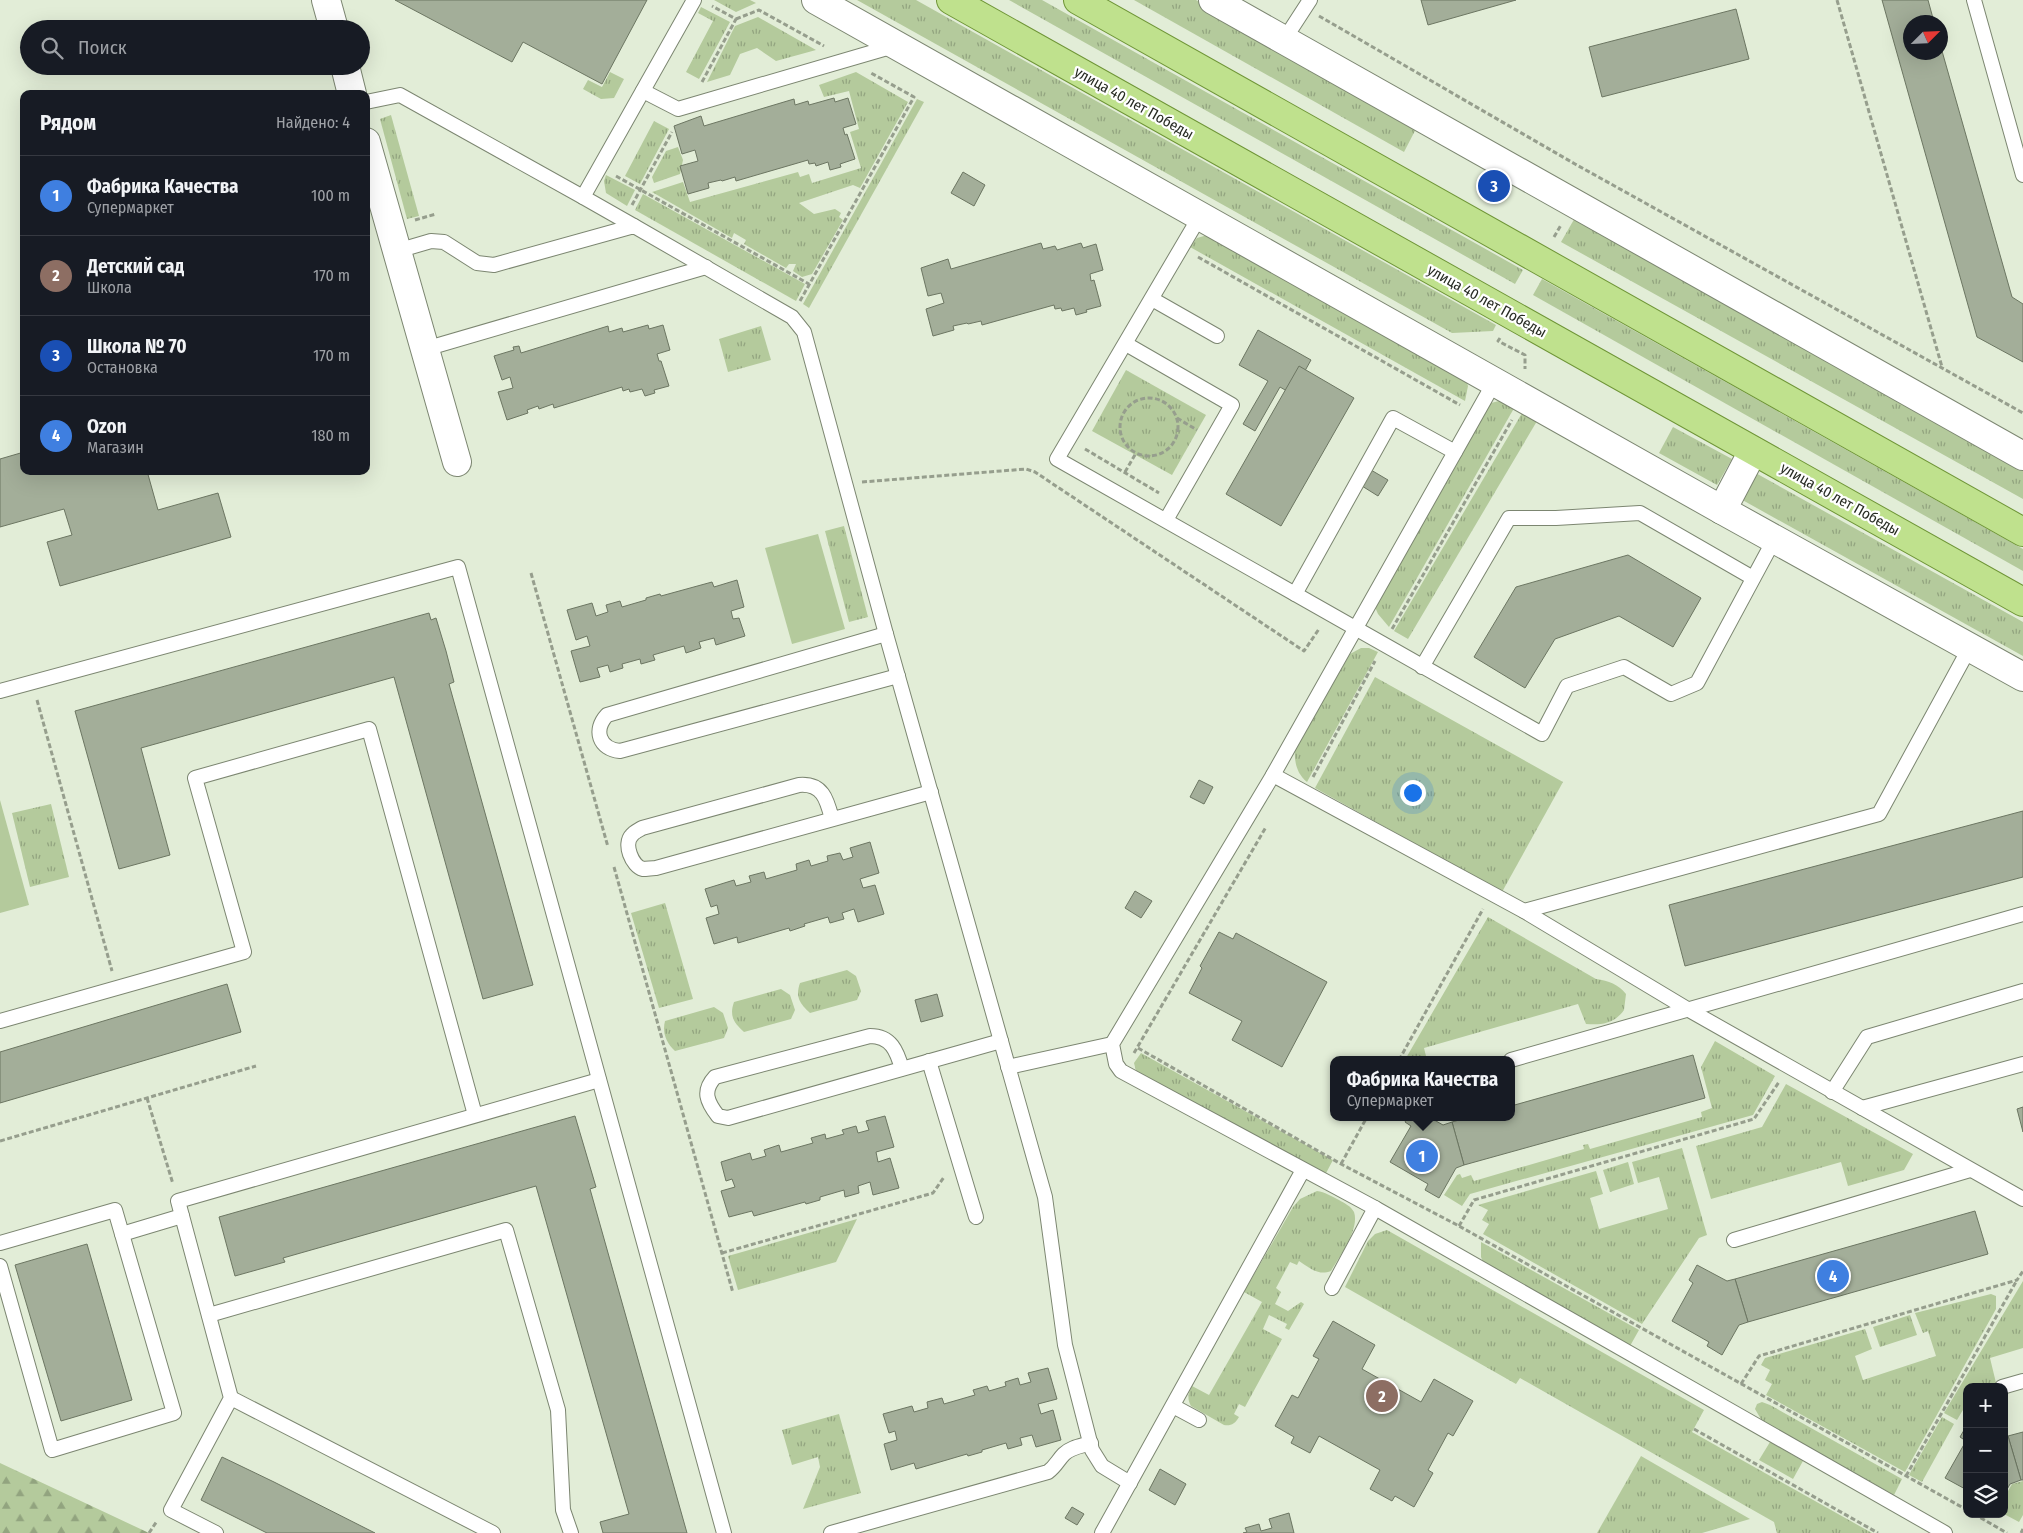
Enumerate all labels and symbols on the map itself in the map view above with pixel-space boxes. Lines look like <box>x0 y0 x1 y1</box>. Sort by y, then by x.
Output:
north arrow <box>1903 15 1948 60</box>
street label: улица 40 лет Победы <box>1071 63 1197 143</box>
pin: 3 <box>1478 167 1510 205</box>
street label: улица 40 лет Победы <box>1424 261 1550 341</box>
street label: улица 40 лет Победы <box>1777 459 1903 539</box>
your location <box>1400 780 1426 806</box>
pin: 1 <box>1406 1137 1438 1175</box>
pin: 4 <box>1817 1257 1849 1295</box>
pin: 2 <box>1366 1377 1398 1415</box>

